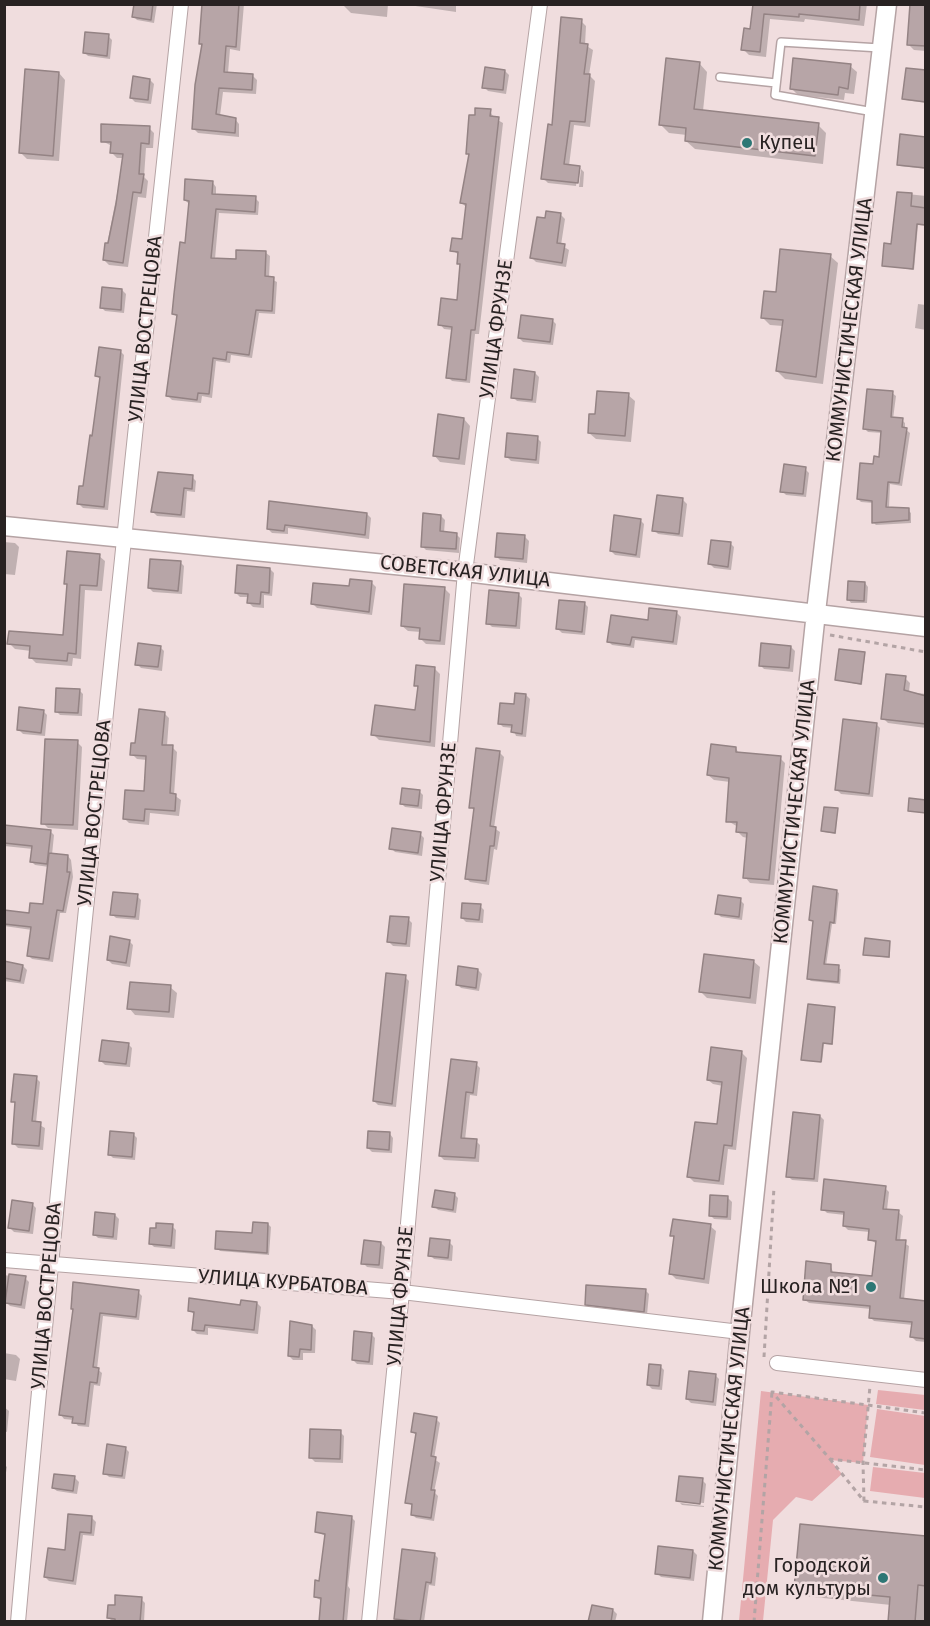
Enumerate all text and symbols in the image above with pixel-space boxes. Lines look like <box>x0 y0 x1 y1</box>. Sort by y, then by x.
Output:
place label: Купец <box>759 131 815 155</box>
marker: Купец <box>740 136 754 150</box>
street label: КОММУНИСТИЧЕСКАЯ УЛИЦА <box>822 197 878 463</box>
street label: УЛИЦА ВОСТРЕЦОВА <box>124 235 168 423</box>
street label: УЛИЦА ФРУНЗЕ <box>475 258 519 400</box>
street label: СОВЕТСКАЯ УЛИЦА <box>379 551 551 593</box>
street label: КОММУНИСТИЧЕСКАЯ УЛИЦА <box>769 679 821 945</box>
street label: УЛИЦА ВОСТРЕЦОВА <box>73 719 117 907</box>
street label: УЛИЦА ФРУНЗЕ <box>426 741 462 883</box>
street label: УЛИЦА ВОСТРЕЦОВА <box>27 1202 67 1390</box>
street label: УЛИЦА ФРУНЗЕ <box>383 1225 419 1367</box>
street label: УЛИЦА КУРБАТОВА <box>197 1265 369 1301</box>
place label: Школа №1 <box>760 1275 859 1299</box>
marker: Школа №1 <box>864 1280 878 1294</box>
street label: КОММУНИСТИЧЕСКАЯ УЛИЦА <box>704 1306 756 1572</box>
place label: Городской дом культуры <box>743 1554 871 1601</box>
marker: Городской дом культуры <box>876 1571 890 1585</box>

